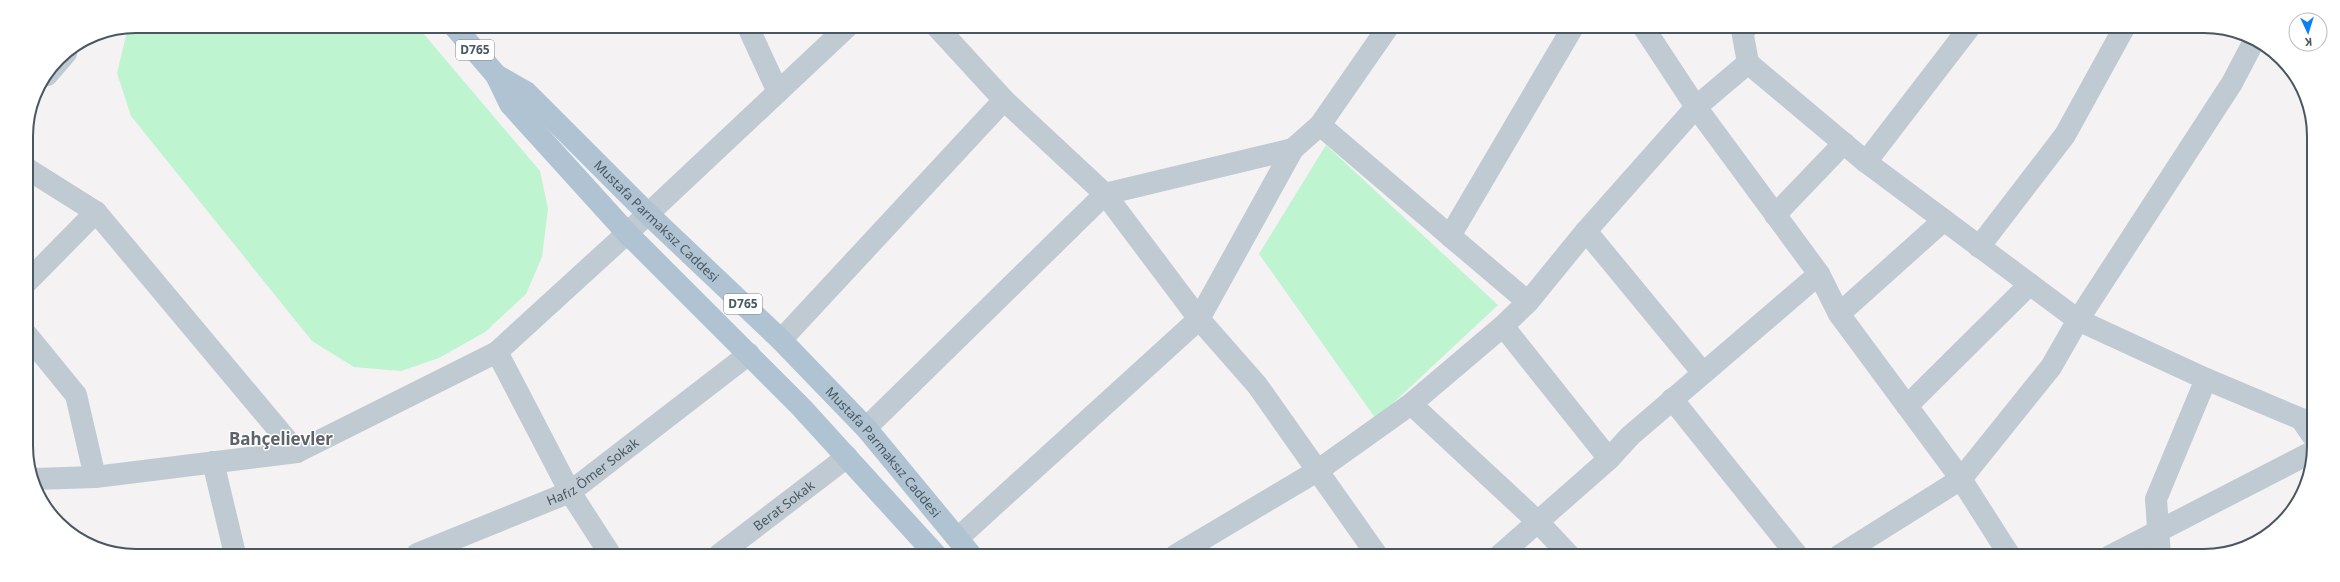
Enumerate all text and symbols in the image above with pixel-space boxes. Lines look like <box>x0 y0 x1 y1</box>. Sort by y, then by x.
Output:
north arrow <box>2288 12 2328 52</box>
text: K <box>2304 35 2313 50</box>
road number: D765 <box>456 40 494 60</box>
street label: Mustafa Parmaksız Caddesi <box>590 156 723 286</box>
road number: D765 <box>724 294 762 314</box>
street label: Mustafa Parmaksız Caddesi <box>822 383 945 521</box>
district label: Bahçelievler <box>229 427 333 450</box>
street label: Hafız Ömer Sokak <box>544 433 642 510</box>
street label: Berat Sokak <box>749 476 818 535</box>

